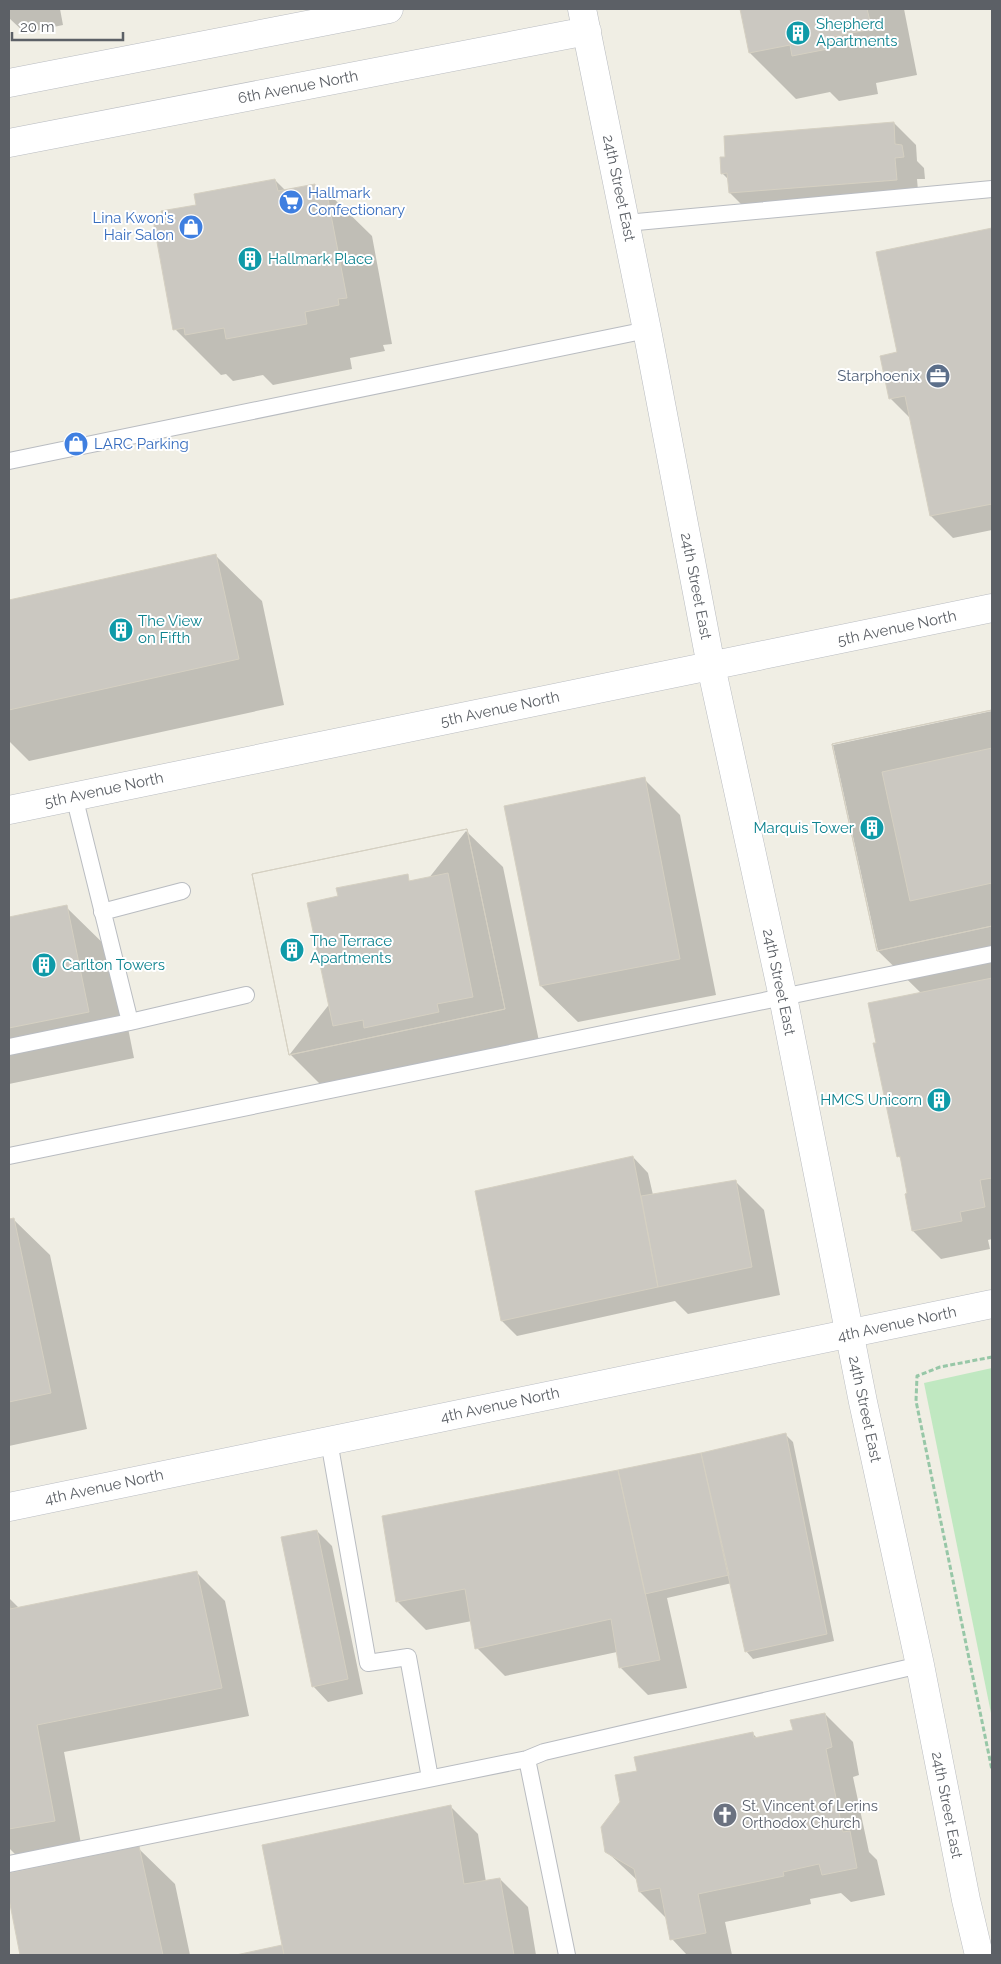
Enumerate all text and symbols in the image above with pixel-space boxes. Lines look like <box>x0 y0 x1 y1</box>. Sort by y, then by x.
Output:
scale bar <box>12 10 124 42</box>
place label: Shepherd Apartments <box>816 15 897 50</box>
text: 20 m <box>20 18 55 36</box>
building icon: Shepherd Apartments <box>785 20 811 46</box>
street label: 6th Avenue North <box>236 67 360 107</box>
street label: 24th Street East <box>599 133 639 243</box>
place label: Hallmark Confectionary <box>308 184 405 219</box>
supermarket icon: Hallmark Confectionary <box>278 189 304 215</box>
place label: Lina Kwon's Hair Salon <box>93 209 174 244</box>
shop icon: Lina Kwon's Hair Salon <box>178 214 204 240</box>
building icon: Hallmark Place <box>237 246 263 272</box>
place label: Hallmark Place <box>268 250 373 268</box>
office icon: Starphoenix <box>925 363 951 389</box>
place label: Starphoenix <box>837 367 920 385</box>
shop icon: LARC Parking <box>63 431 89 457</box>
place label: LARC Parking <box>94 435 189 453</box>
street label: 24th Street East <box>677 531 715 641</box>
street label: 5th Avenue North <box>836 607 958 649</box>
place label: The View on Fifth <box>138 612 202 647</box>
building icon: The View on Fifth <box>108 617 134 643</box>
street label: 5th Avenue North <box>439 688 561 730</box>
street label: 5th Avenue North <box>43 769 165 811</box>
building icon: Marquis Tower <box>859 815 885 841</box>
place label: Marquis Tower <box>754 819 855 837</box>
street label: 24th Street East <box>759 927 799 1037</box>
place label: The Terrace Apartments <box>310 932 392 967</box>
building icon: The Terrace Apartments <box>279 937 305 963</box>
building icon: Carlton Towers <box>31 952 57 978</box>
place label: Carlton Towers <box>62 956 165 974</box>
building icon: HMCS Unicorn <box>926 1087 952 1113</box>
place label: HMCS Unicorn <box>820 1091 922 1109</box>
street label: 4th Avenue North <box>836 1303 958 1345</box>
street label: 24th Street East <box>845 1354 885 1464</box>
street label: 4th Avenue North <box>439 1384 561 1426</box>
street label: 4th Avenue North <box>43 1466 165 1508</box>
street label: 24th Street East <box>928 1750 966 1860</box>
place label: St. Vincent of Lerins Orthodox Church <box>742 1797 878 1832</box>
church icon: St. Vincent of Lerins Orthodox Church <box>712 1802 738 1828</box>

